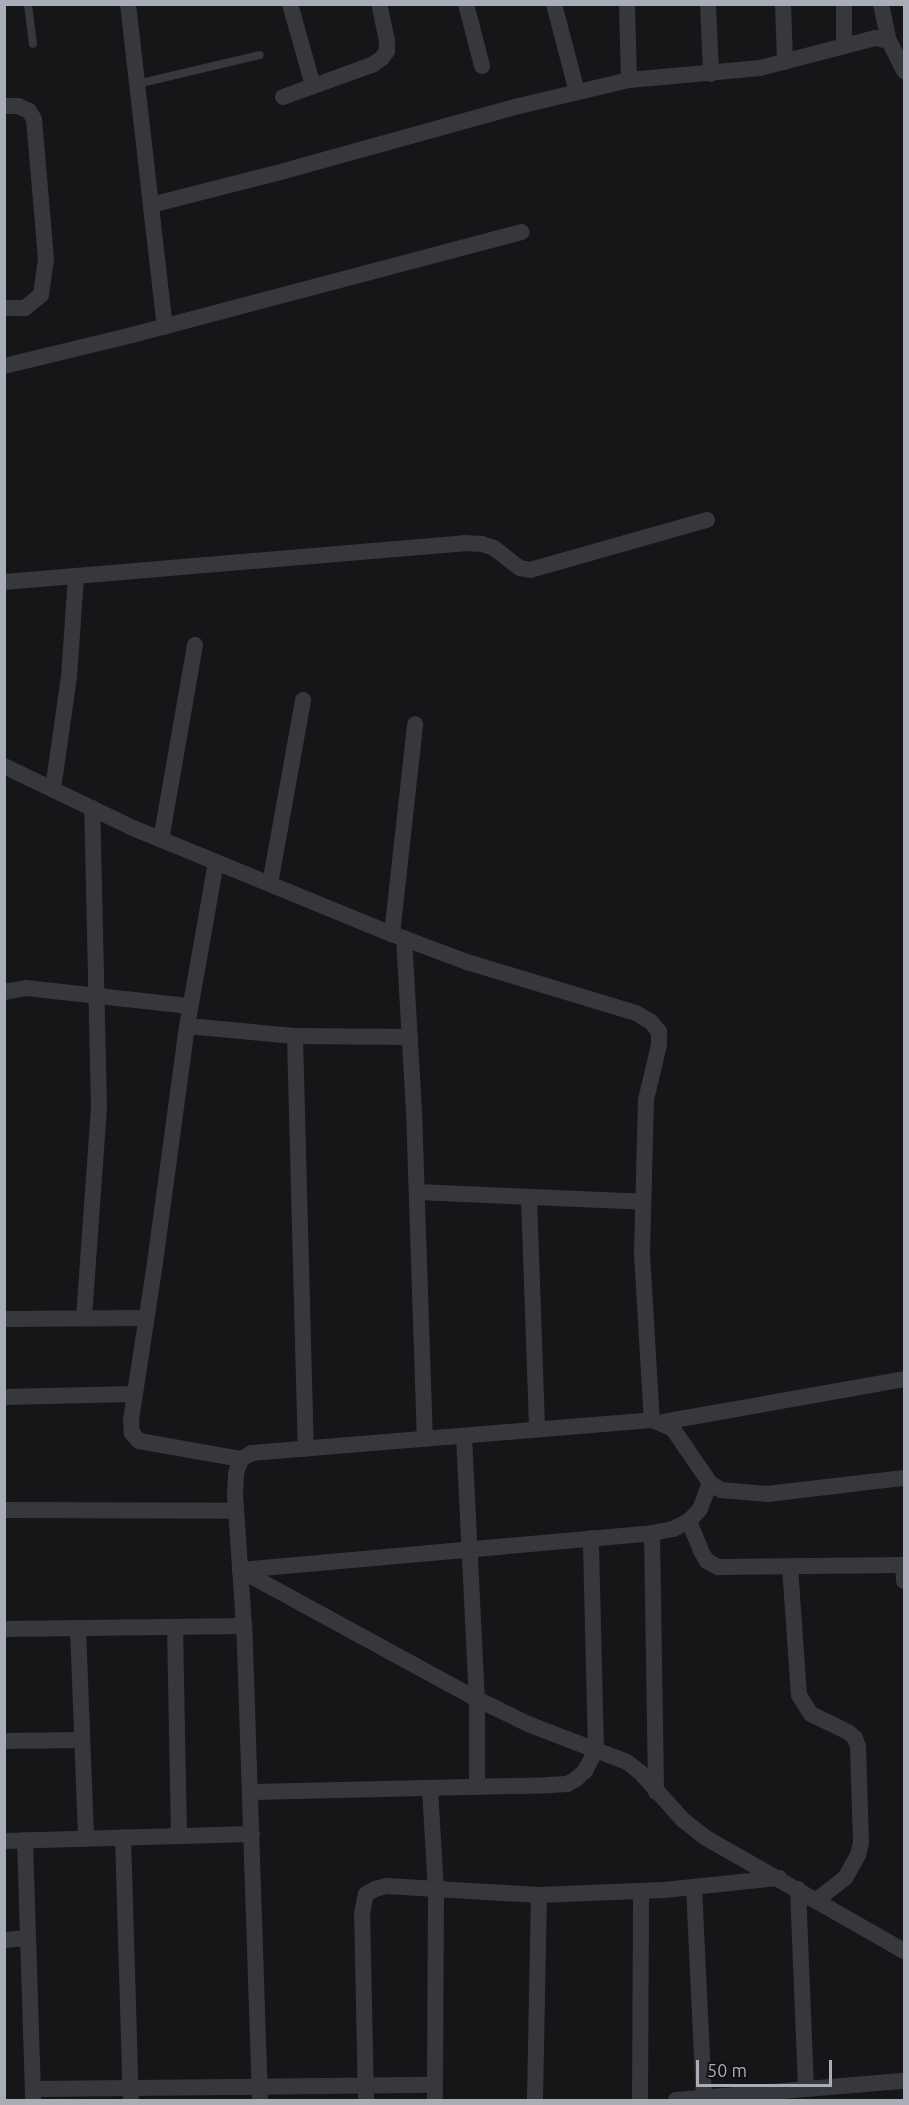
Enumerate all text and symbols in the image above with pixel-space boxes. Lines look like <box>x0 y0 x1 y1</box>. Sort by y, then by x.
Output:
scale bar <box>699 2048 836 2086</box>
text: 50 m <box>707 2060 747 2080</box>

